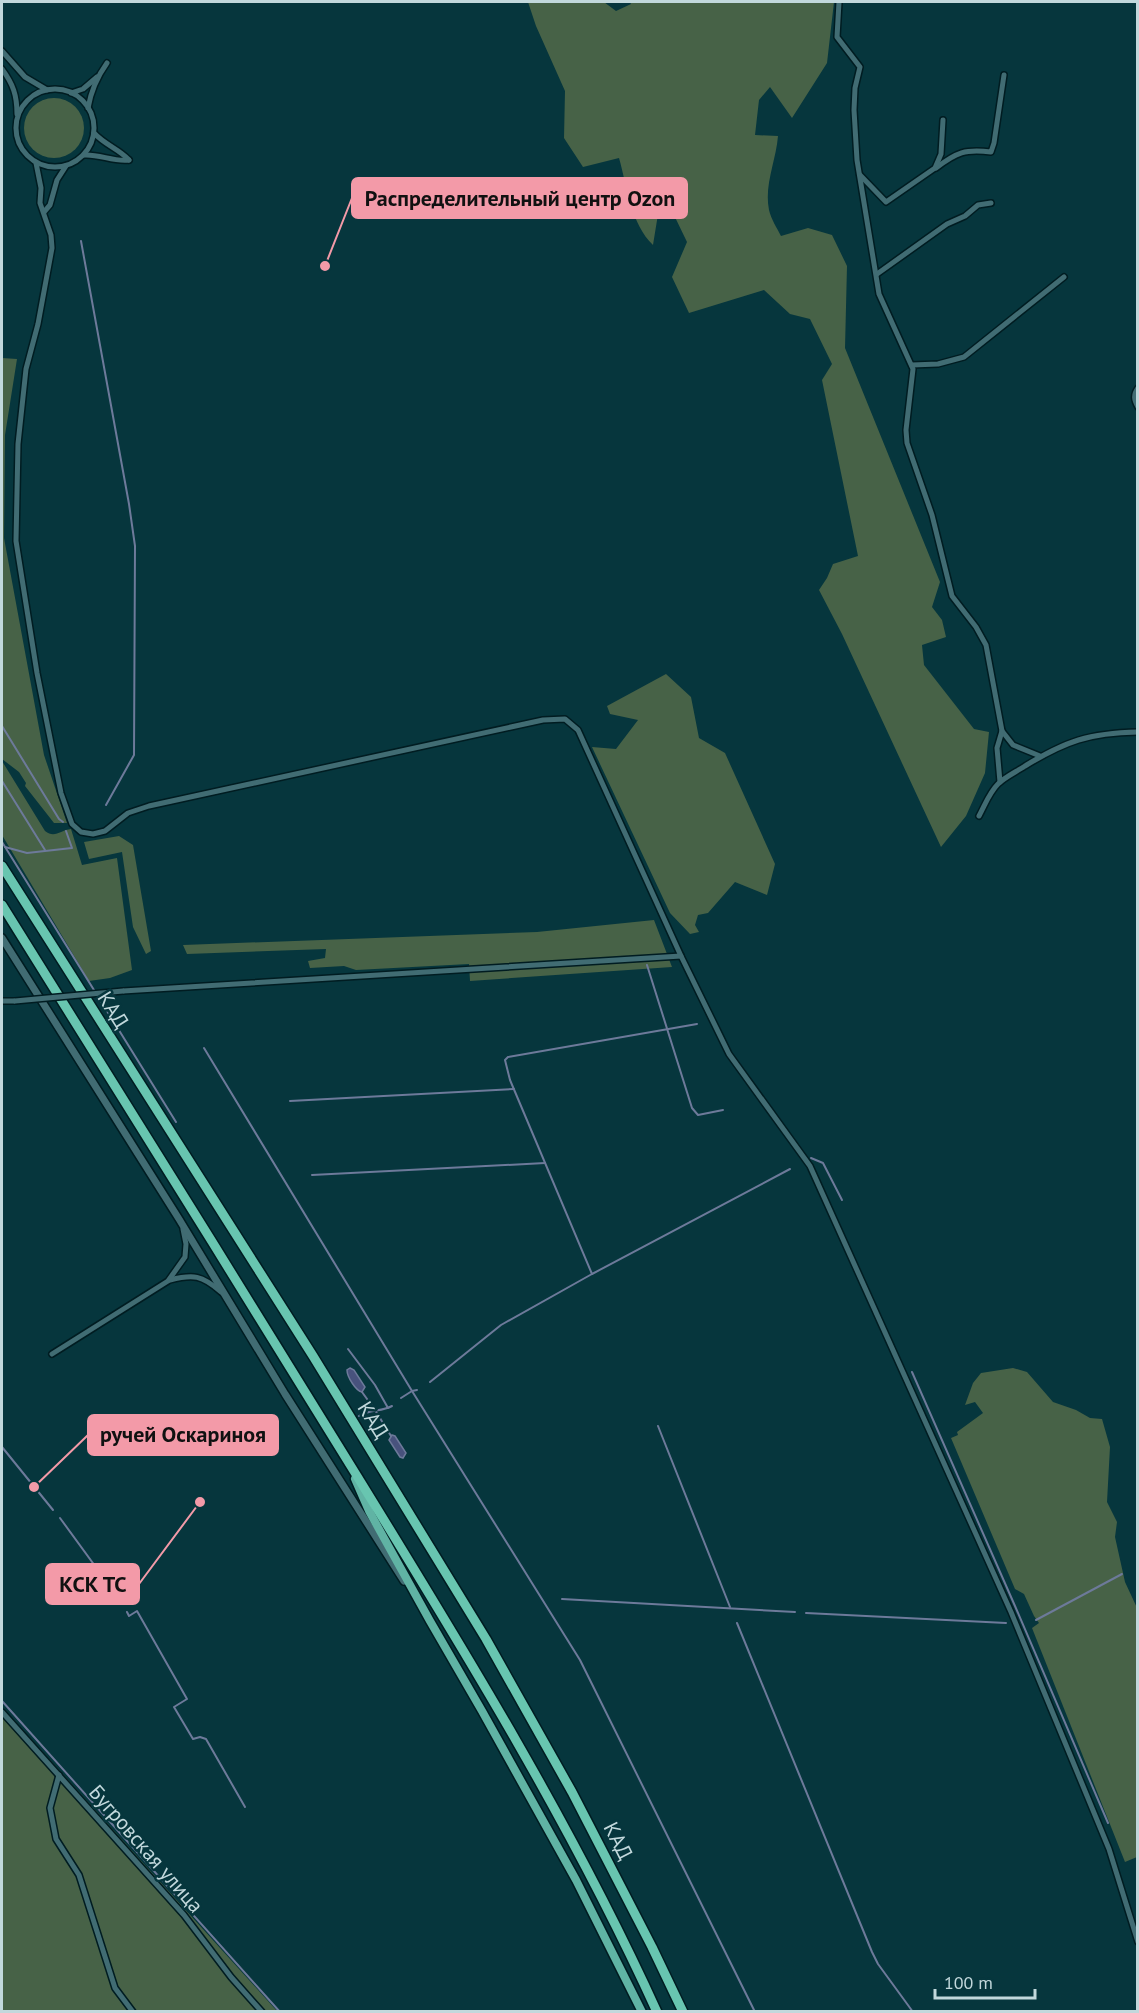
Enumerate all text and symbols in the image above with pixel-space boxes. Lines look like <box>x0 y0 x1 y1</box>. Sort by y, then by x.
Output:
callout: Распределительный центр Ozon <box>352 178 687 218</box>
text: Распределительный центр Ozon <box>365 184 675 212</box>
street label: КАД <box>92 986 135 1033</box>
street label: КАД <box>352 1396 395 1443</box>
callout: ручей Оскариноя <box>88 1415 278 1455</box>
text: ручей Оскариноя <box>100 1420 266 1448</box>
callout: КСК ТС <box>46 1564 139 1604</box>
text: КСК ТС <box>59 1570 127 1598</box>
street label: Бугровская улица <box>83 1779 209 1918</box>
street label: КАД <box>598 1817 639 1864</box>
scale bar <box>935 1962 1036 2000</box>
text: 100 m <box>944 1971 993 1994</box>

